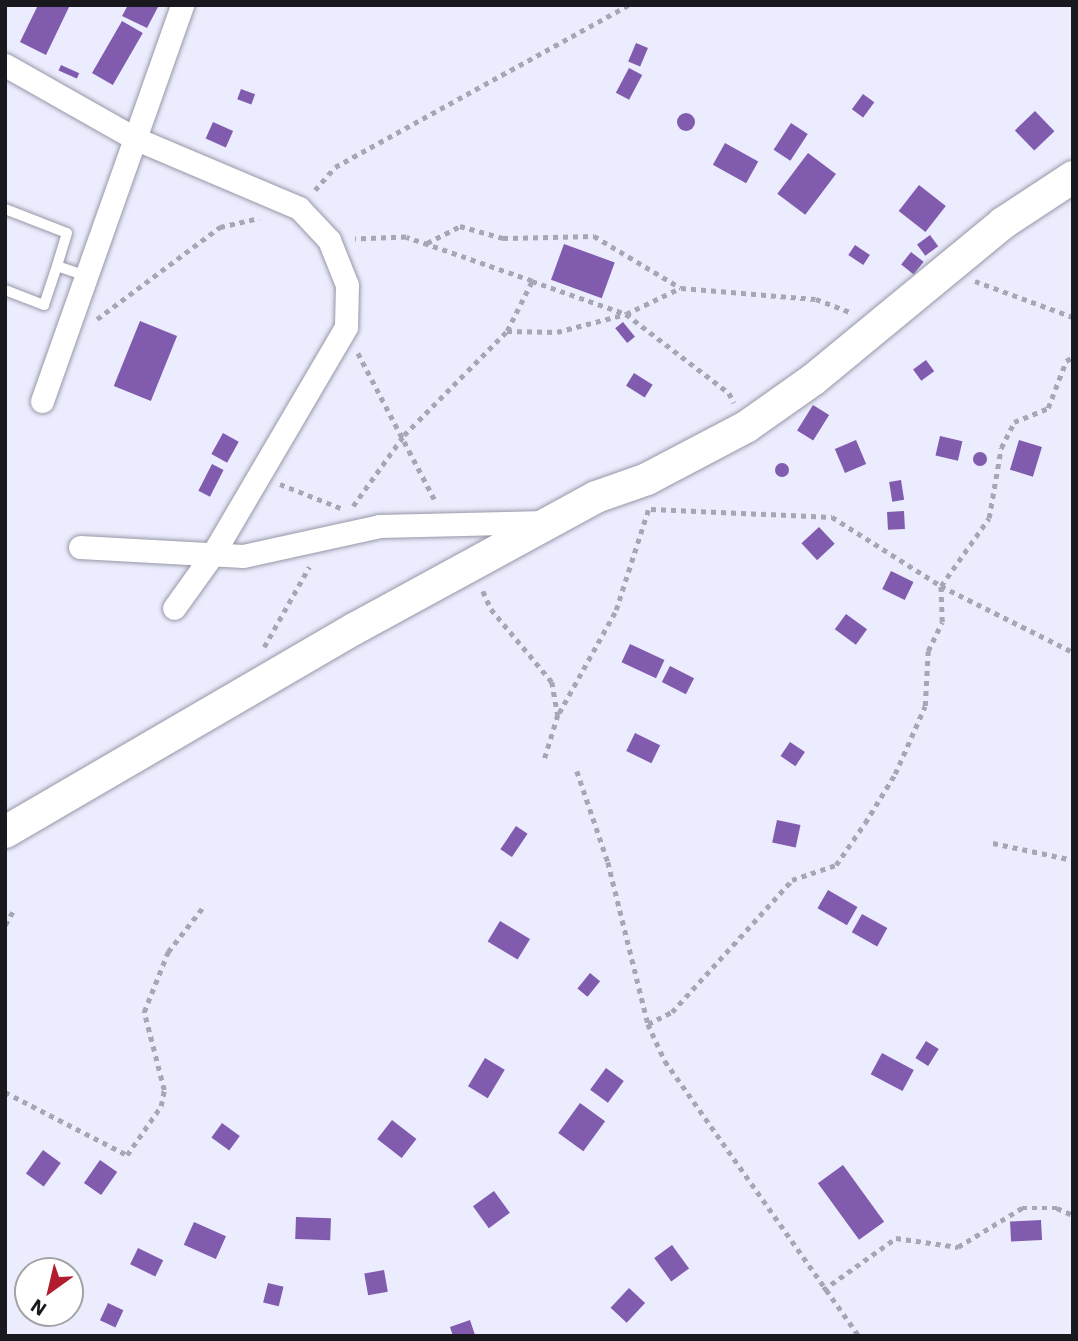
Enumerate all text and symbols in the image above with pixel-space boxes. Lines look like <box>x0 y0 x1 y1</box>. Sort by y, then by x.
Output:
north arrow <box>14 1257 84 1327</box>
text: N <box>26 1294 51 1322</box>

